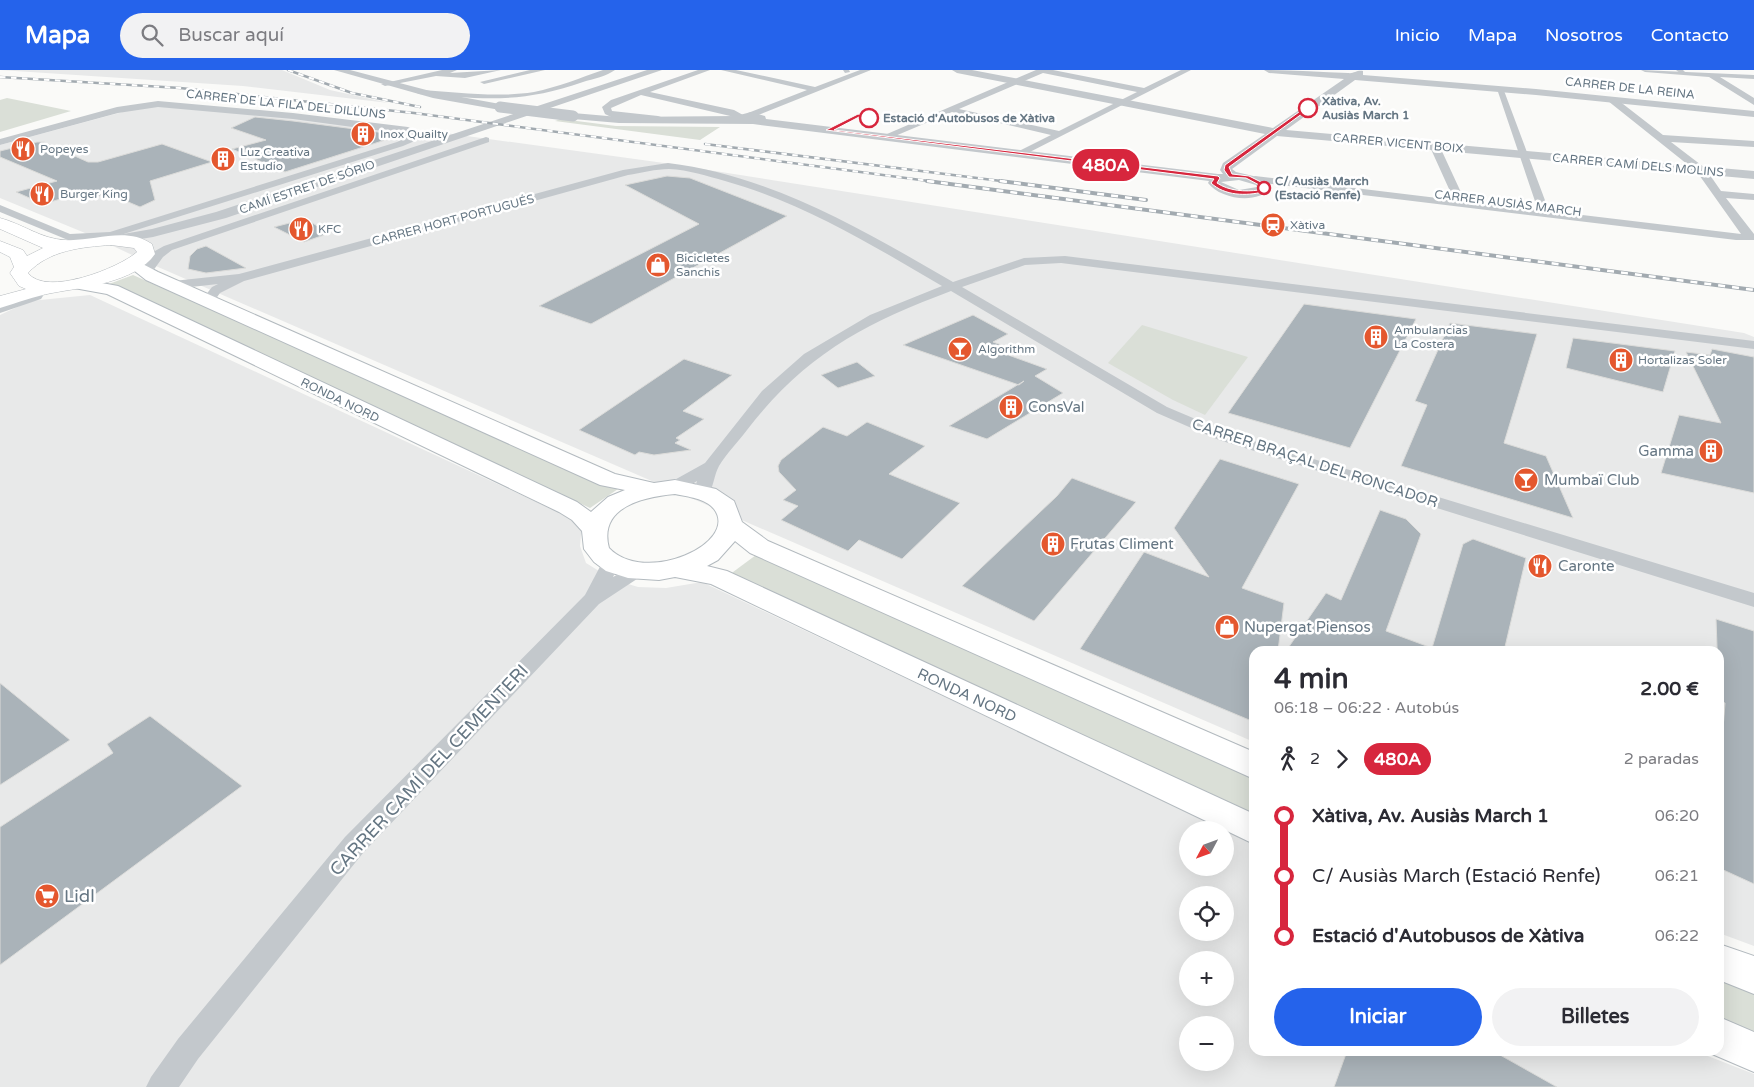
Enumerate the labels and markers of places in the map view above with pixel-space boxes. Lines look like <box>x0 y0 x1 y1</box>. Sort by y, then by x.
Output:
place label: Xàtiva, Av. Ausiàs March 1 <box>1322 94 1410 122</box>
marker: Xàtiva, Av. Ausiàs March 1 <box>1298 98 1318 118</box>
marker: Estació d'Autobusos de Xàtiva <box>859 108 879 128</box>
place label: Estació d'Autobusos de Xàtiva <box>883 111 1055 125</box>
building icon: Inox Quailty <box>350 121 376 147</box>
place label: Inox Quailty <box>380 127 449 141</box>
restaurant icon: Popeyes <box>10 136 36 162</box>
place label: Popeyes <box>40 142 89 156</box>
place label: Luz Creativa Estudio <box>240 145 310 173</box>
building icon: Luz Creativa Estudio <box>210 146 236 172</box>
place label: C/ Ausiàs March (Estació Renfe) <box>1275 174 1369 202</box>
restaurant icon: Burger King <box>29 181 55 207</box>
marker: C/ Ausiàs March (Estació Renfe) <box>1257 181 1271 195</box>
place label: Burger King <box>60 187 128 201</box>
station icon: Xàtiva <box>1260 212 1286 238</box>
restaurant icon: KFC <box>288 216 314 242</box>
place label: Xàtiva <box>1290 218 1325 232</box>
place label: KFC <box>318 222 341 236</box>
place label: Bicicletes Sanchis <box>676 251 730 279</box>
shop icon: Bicicletes Sanchis <box>645 252 671 278</box>
place label: Ambulancias La Costera <box>1394 323 1468 351</box>
building icon: Ambulancias La Costera <box>1363 324 1389 350</box>
bar icon: Algorithm <box>947 336 973 362</box>
place label: Algorithm <box>978 342 1035 356</box>
building icon: Hortalizas Soler <box>1608 347 1634 373</box>
place label: Hortalizas Soler <box>1638 353 1727 367</box>
building icon: ConsVal <box>998 394 1024 420</box>
place label: ConsVal <box>1028 398 1085 416</box>
building icon: Gamma <box>1698 438 1724 464</box>
place label: Gamma <box>1638 442 1694 460</box>
bar icon: Mumbaï Club <box>1513 467 1539 493</box>
place label: Mumbaï Club <box>1544 471 1640 489</box>
building icon: Frutas Climent <box>1040 531 1066 557</box>
place label: Frutas Climent <box>1070 535 1174 553</box>
restaurant icon: Caronte <box>1527 553 1553 579</box>
place label: Caronte <box>1558 557 1615 575</box>
shop icon: Nupergat Piensos <box>1214 614 1240 640</box>
place label: Nupergat Piensos <box>1244 618 1371 636</box>
supermarket icon: Lidl <box>34 883 60 909</box>
place label: Lidl <box>64 885 95 907</box>

